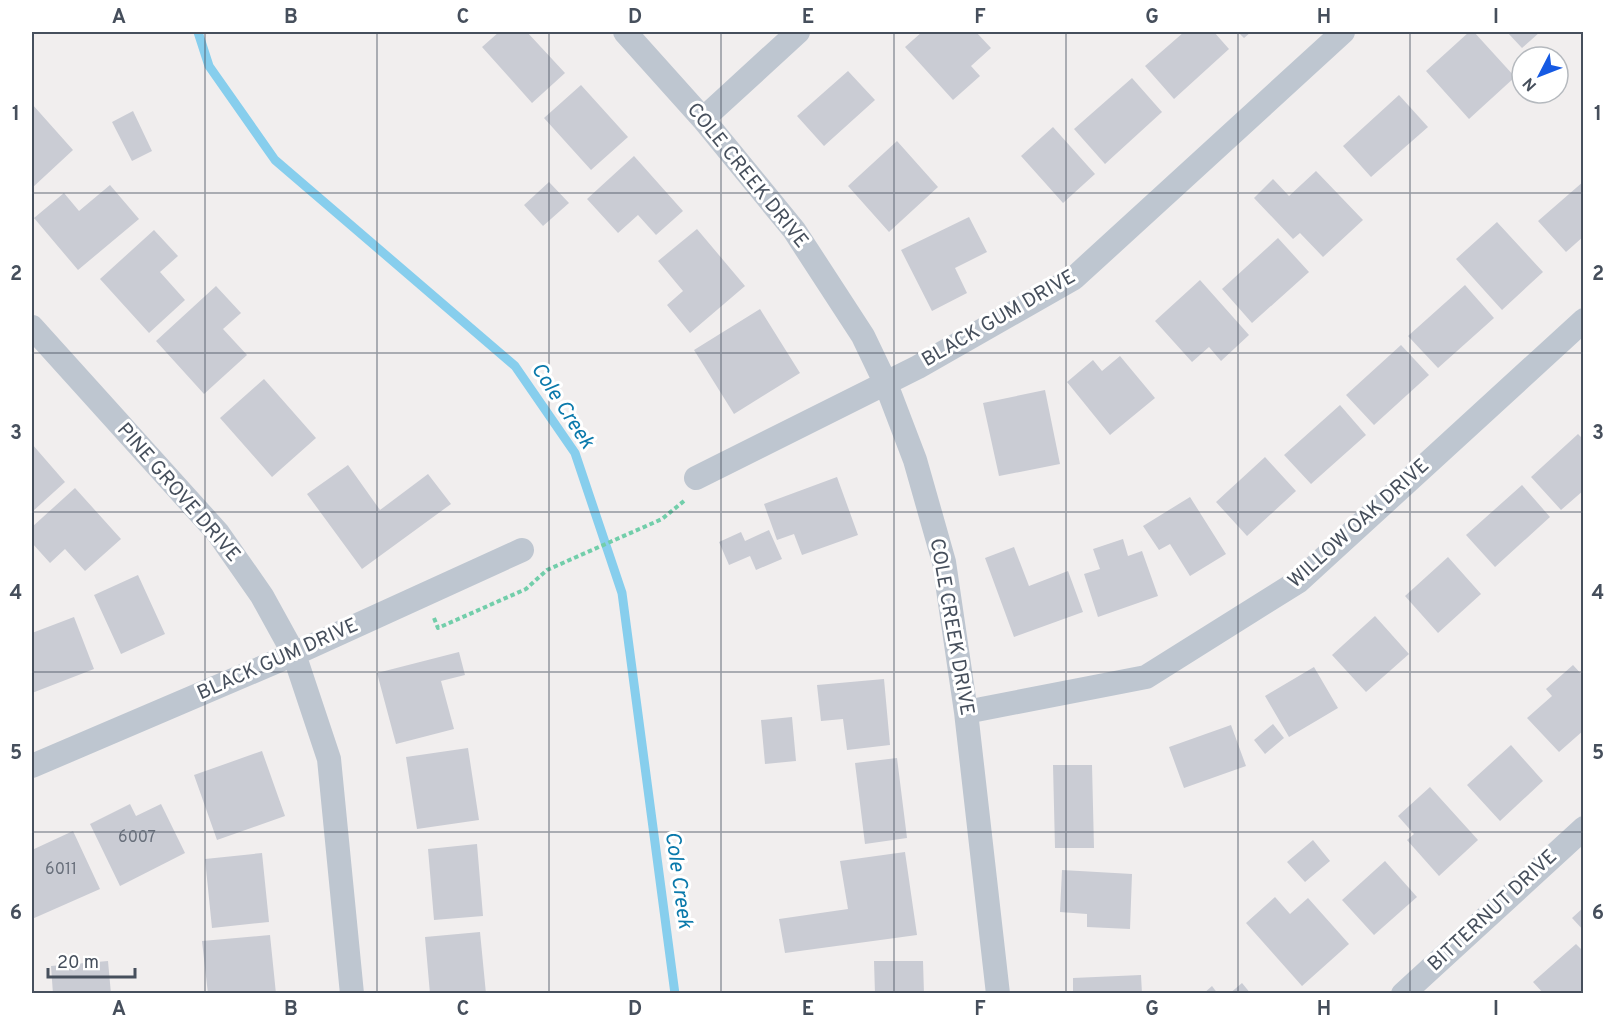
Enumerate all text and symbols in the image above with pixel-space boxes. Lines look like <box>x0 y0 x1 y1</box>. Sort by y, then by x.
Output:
text: A <box>112 5 126 31</box>
text: B <box>284 5 298 31</box>
text: C <box>457 5 469 31</box>
text: D <box>628 5 642 31</box>
text: E <box>802 5 814 31</box>
text: F <box>974 5 986 31</box>
text: G <box>1145 5 1159 31</box>
text: H <box>1317 5 1331 31</box>
text: I <box>1493 5 1499 31</box>
north arrow <box>1510 45 1570 105</box>
text: N <box>1519 73 1542 95</box>
street label: COLE CREEK DRIVE <box>680 98 814 254</box>
text: 1 <box>12 102 20 128</box>
text: 1 <box>1594 102 1602 128</box>
text: 2 <box>10 262 22 288</box>
text: 2 <box>1592 262 1604 288</box>
street label: BLACK GUM DRIVE <box>917 264 1081 374</box>
water label: Cole Creek <box>524 358 600 455</box>
street label: PINE GROVE DRIVE <box>110 418 246 568</box>
text: 3 <box>10 421 22 447</box>
text: 3 <box>1592 421 1604 447</box>
street label: WILLOW OAK DRIVE <box>1283 454 1435 594</box>
street label: COLE CREEK DRIVE <box>923 536 979 718</box>
text: 4 <box>10 581 22 607</box>
text: 4 <box>1592 581 1604 607</box>
street label: BLACK GUM DRIVE <box>194 613 362 707</box>
text: 5 <box>10 741 22 767</box>
text: 5 <box>1592 741 1604 767</box>
house number: 6007 <box>118 828 156 848</box>
water label: Cole Creek <box>658 830 698 931</box>
street label: BITTERNUT DRIVE <box>1423 844 1563 978</box>
house number: 6011 <box>45 860 77 880</box>
text: 6 <box>10 901 22 927</box>
text: 6 <box>1592 901 1604 927</box>
scale bar <box>48 941 135 979</box>
text: 20 m <box>57 952 99 975</box>
text: A <box>112 997 126 1023</box>
text: B <box>284 997 298 1023</box>
text: C <box>457 997 469 1023</box>
text: D <box>628 997 642 1023</box>
text: E <box>802 997 814 1023</box>
text: F <box>974 997 986 1023</box>
text: G <box>1145 997 1159 1023</box>
text: H <box>1317 997 1331 1023</box>
text: I <box>1493 997 1499 1023</box>

